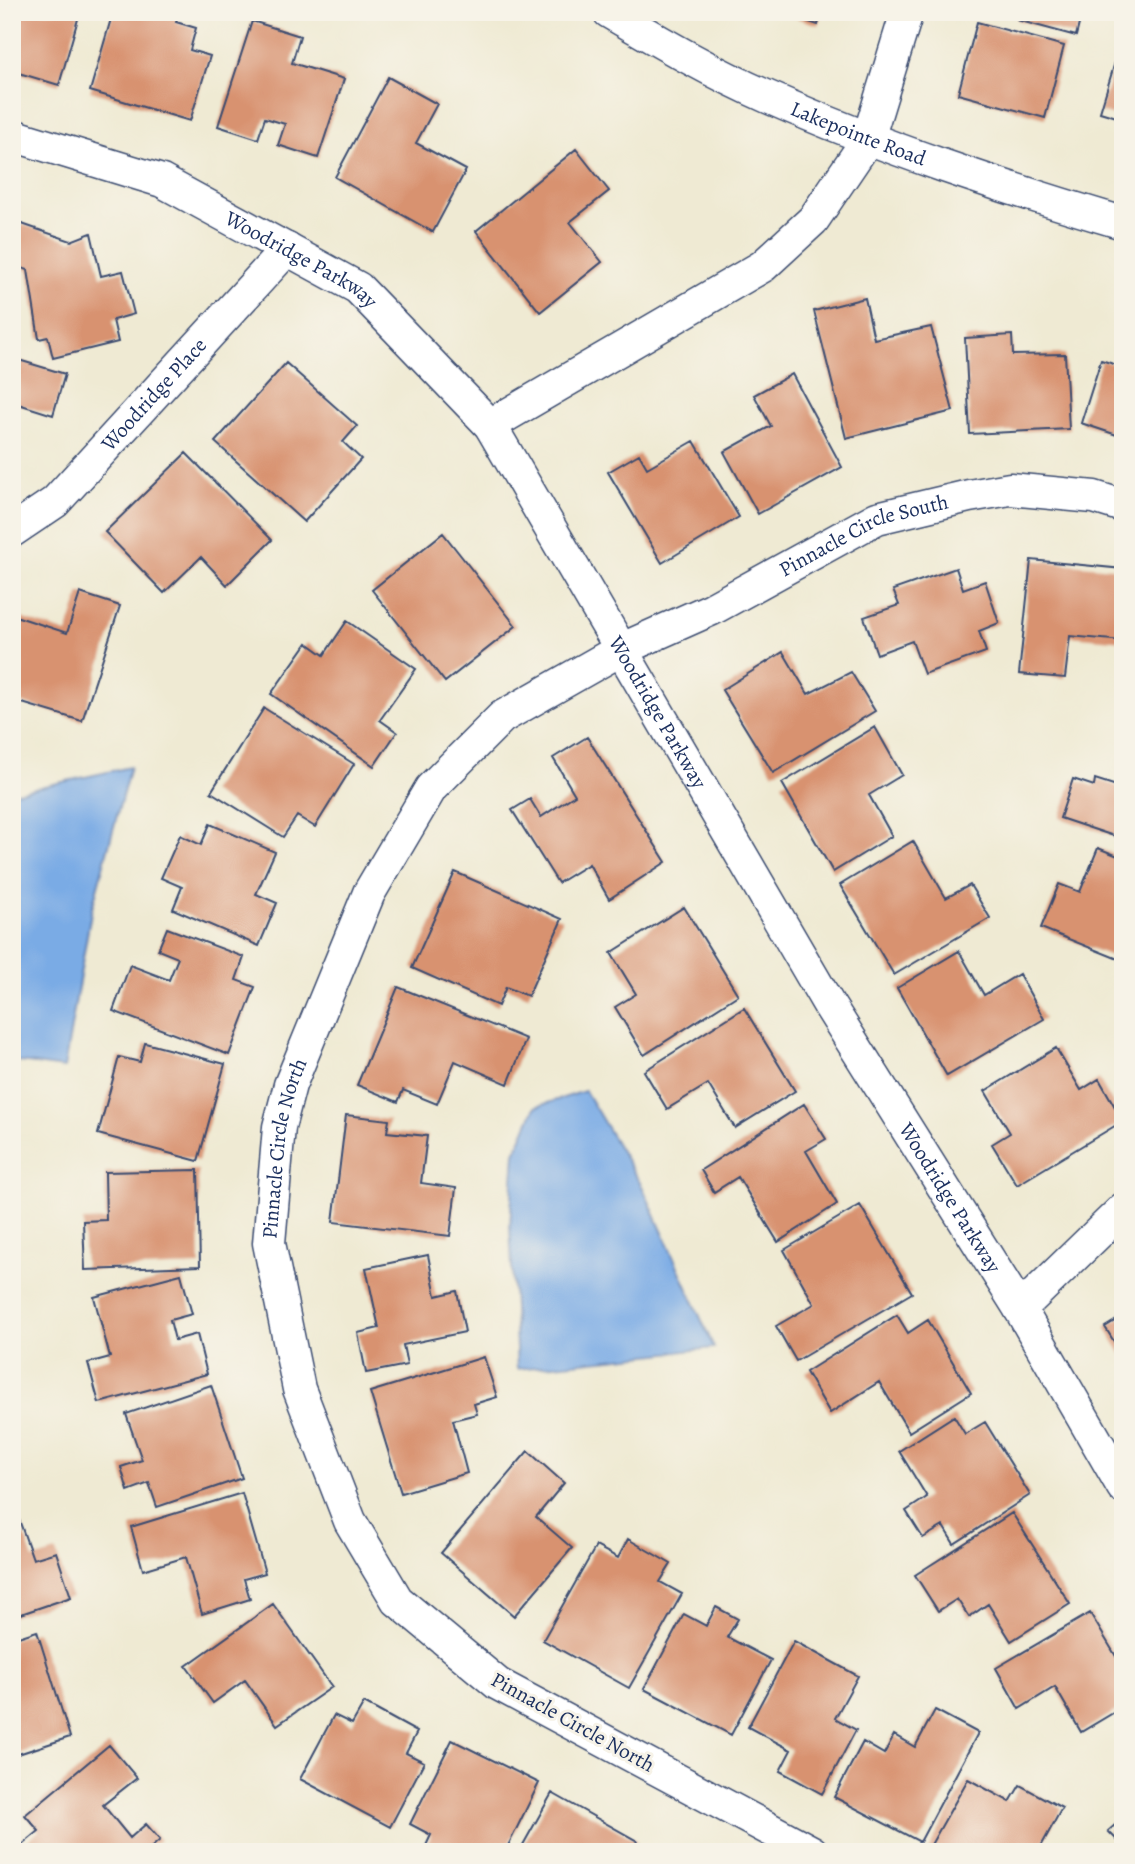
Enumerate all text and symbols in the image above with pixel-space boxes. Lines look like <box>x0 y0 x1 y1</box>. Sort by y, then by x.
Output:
street label: Lakepointe Road <box>786 95 931 173</box>
street label: Woodridge Parkway <box>219 204 384 315</box>
street label: Woodridge Place <box>94 332 213 458</box>
street label: Pinnacle Circle South <box>774 487 951 583</box>
street label: Woodridge Parkway <box>602 630 714 794</box>
street label: Pinnacle Circle North <box>255 1054 314 1240</box>
street label: Woodridge Parkway <box>892 1117 1008 1279</box>
street label: Pinnacle Circle North <box>486 1665 660 1779</box>

